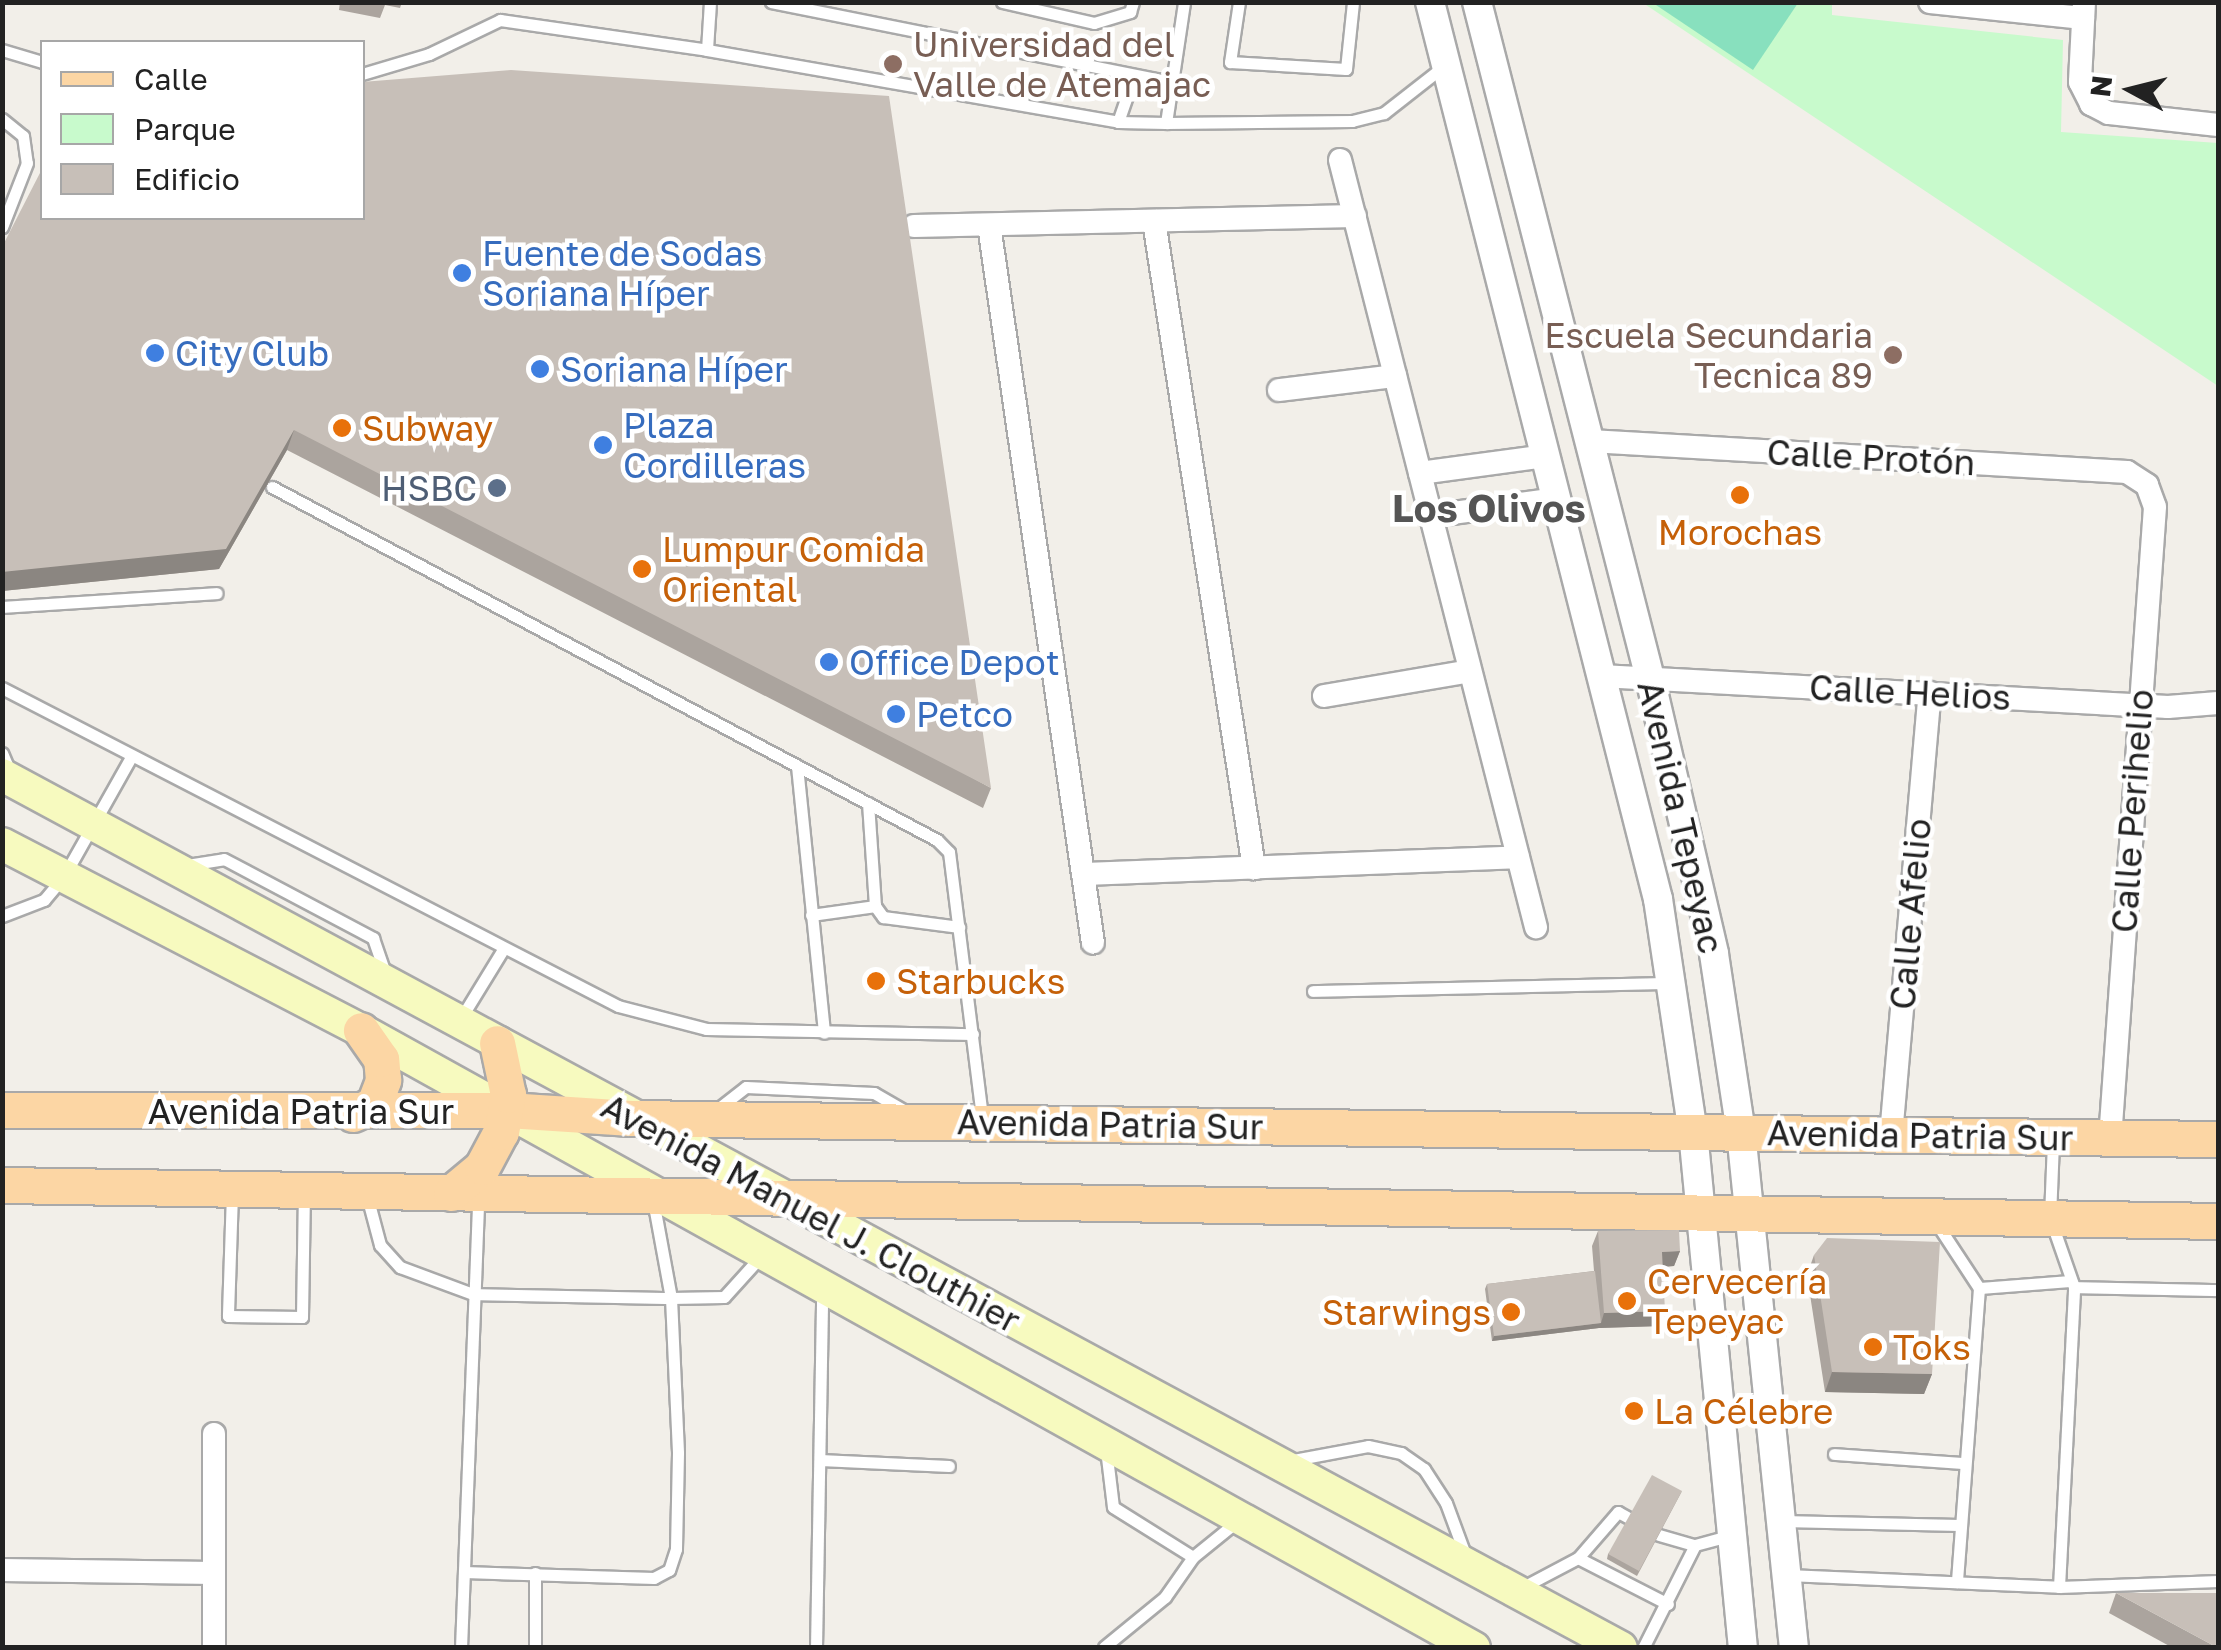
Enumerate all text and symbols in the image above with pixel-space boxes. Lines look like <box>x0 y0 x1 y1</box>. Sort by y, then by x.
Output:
place label: Universidad del Valle de Atemajac <box>913 23 1211 105</box>
legend <box>40 40 365 220</box>
north arrow <box>2081 40 2181 140</box>
marker: Universidad del Valle de Atemajac <box>882 53 904 75</box>
text: Calle <box>134 61 208 97</box>
text: N <box>2083 74 2118 99</box>
text: Parque <box>134 111 236 147</box>
text: Edificio <box>134 161 240 197</box>
place label: Fuente de Sodas Soriana Híper <box>482 232 762 314</box>
marker: Fuente de Sodas Soriana Híper <box>451 262 473 284</box>
place label: Escuela Secundaria Tecnica 89 <box>1544 314 1873 396</box>
place label: City Club <box>175 332 329 374</box>
marker: City Club <box>144 342 166 364</box>
marker: Escuela Secundaria Tecnica 89 <box>1882 344 1904 366</box>
place label: Soriana Híper <box>560 348 788 390</box>
marker: Soriana Híper <box>529 358 551 380</box>
place label: Plaza Cordilleras <box>623 404 806 486</box>
place label: Subway <box>362 407 493 449</box>
marker: Subway <box>331 417 353 439</box>
street label: Calle Protón <box>1766 431 1976 483</box>
marker: Plaza Cordilleras <box>592 434 614 456</box>
place label: HSBC <box>381 467 477 509</box>
marker: HSBC <box>486 477 508 499</box>
marker: Morochas <box>1729 484 1751 506</box>
district label: Los Olivos <box>1392 485 1586 531</box>
place label: Morochas <box>1658 511 1822 553</box>
place label: Lumpur Comida Oriental <box>662 528 925 610</box>
marker: Lumpur Comida Oriental <box>631 558 653 580</box>
place label: Office Depot <box>849 641 1060 683</box>
marker: Office Depot <box>818 651 840 673</box>
street label: Calle Helios <box>1808 666 2012 718</box>
street label: Avenida Tepeyac <box>1629 676 1733 958</box>
street label: Calle Perihelio <box>2103 688 2161 934</box>
place label: Petco <box>916 693 1013 735</box>
marker: Petco <box>885 703 907 725</box>
street label: Calle Afelio <box>1881 817 1939 1011</box>
place label: Starbucks <box>896 960 1065 1002</box>
marker: Starbucks <box>865 970 887 992</box>
street label: Avenida Manuel J. Clouthier <box>595 1085 1027 1341</box>
street label: Avenida Patria Sur <box>148 1090 454 1132</box>
street label: Avenida Patria Sur <box>957 1100 1263 1148</box>
street label: Avenida Patria Sur <box>1767 1111 2073 1159</box>
place label: Cervecería Tepeyac <box>1647 1260 1827 1342</box>
marker: Cervecería Tepeyac <box>1616 1290 1638 1312</box>
place label: Starwings <box>1322 1291 1491 1333</box>
marker: Starwings <box>1500 1301 1522 1323</box>
place label: Toks <box>1893 1326 1971 1368</box>
marker: Toks <box>1862 1336 1884 1358</box>
place label: La Célebre <box>1654 1390 1833 1432</box>
marker: La Célebre <box>1623 1400 1645 1422</box>

